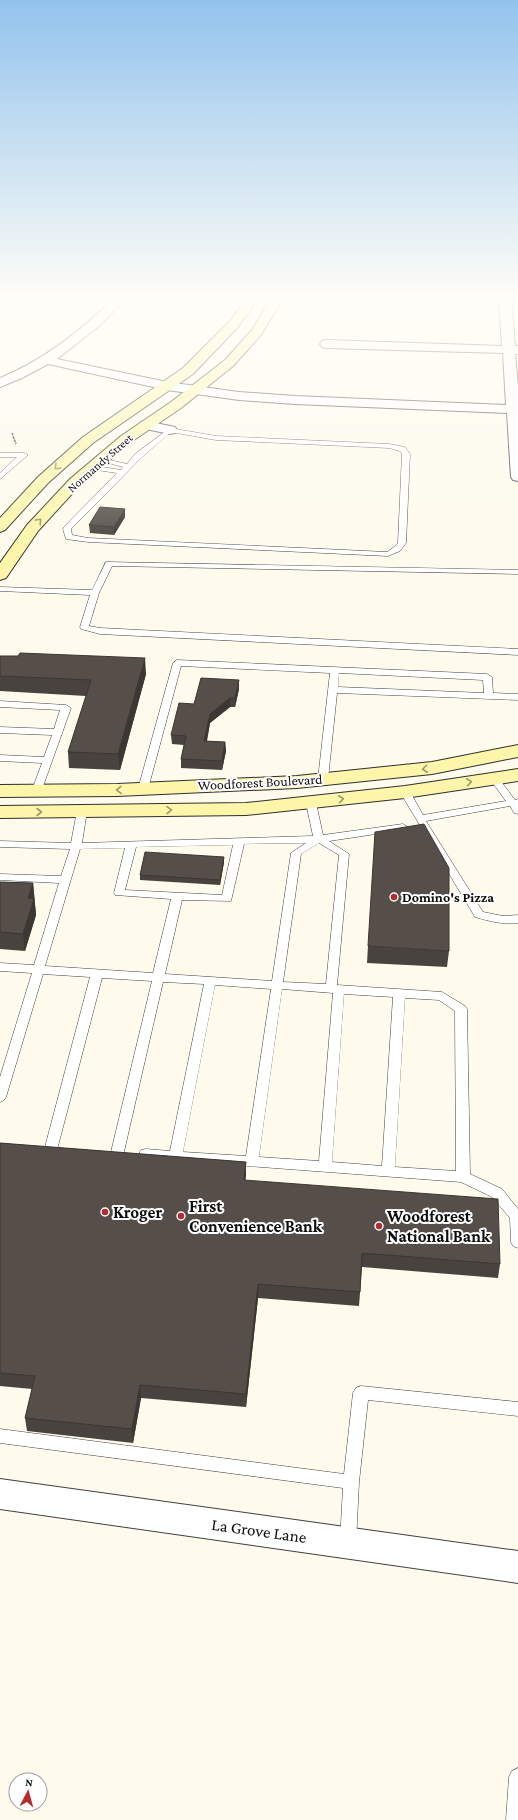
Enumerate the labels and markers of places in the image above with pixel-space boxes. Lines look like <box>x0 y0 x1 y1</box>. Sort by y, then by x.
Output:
place label: Domino's Pizza <box>402 889 494 905</box>
marker: Domino's Pizza <box>389 892 399 902</box>
place label: First Convenience Bank <box>189 1197 323 1236</box>
place label: Kroger <box>113 1203 162 1222</box>
marker: Kroger <box>100 1207 110 1217</box>
place label: Woodforest National Bank <box>386 1207 491 1246</box>
marker: First Convenience Bank <box>176 1211 186 1221</box>
marker: Woodforest National Bank <box>374 1221 384 1231</box>

